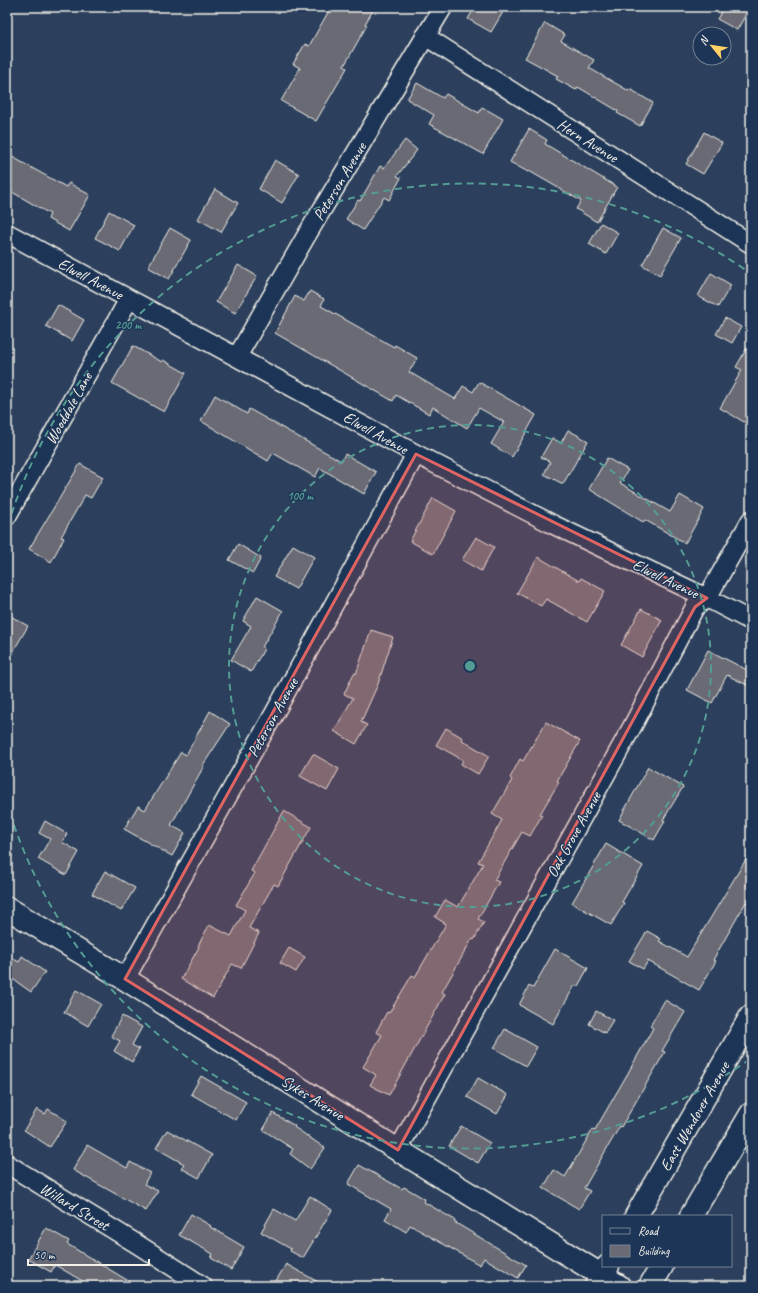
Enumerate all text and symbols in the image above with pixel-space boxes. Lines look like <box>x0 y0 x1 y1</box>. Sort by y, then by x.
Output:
north arrow <box>692 26 732 66</box>
text: N <box>696 33 712 47</box>
street label: Hern Avenue <box>553 114 623 168</box>
street label: Peterson Avenue <box>309 137 372 224</box>
street label: Elwell Avenue <box>55 253 128 305</box>
text: 200 m <box>115 317 142 333</box>
street label: Wooddale Lane <box>41 367 98 448</box>
street label: Elwell Avenue <box>340 407 413 460</box>
text: 100 m <box>287 488 314 504</box>
street label: Elwell Avenue <box>629 554 703 604</box>
centre of rings <box>463 659 477 673</box>
street label: Peterson Avenue <box>243 673 304 761</box>
street label: Oak Grove Avenue <box>542 787 607 881</box>
street label: East Wendover Avenue <box>655 1057 735 1175</box>
street label: Sykes Avenue <box>277 1071 349 1126</box>
street label: Willard Street <box>36 1178 114 1236</box>
legend <box>602 1215 732 1267</box>
text: Road <box>638 1223 660 1239</box>
scale bar <box>28 1241 149 1267</box>
text: Building <box>638 1243 670 1259</box>
text: 50 m <box>34 1247 56 1263</box>

